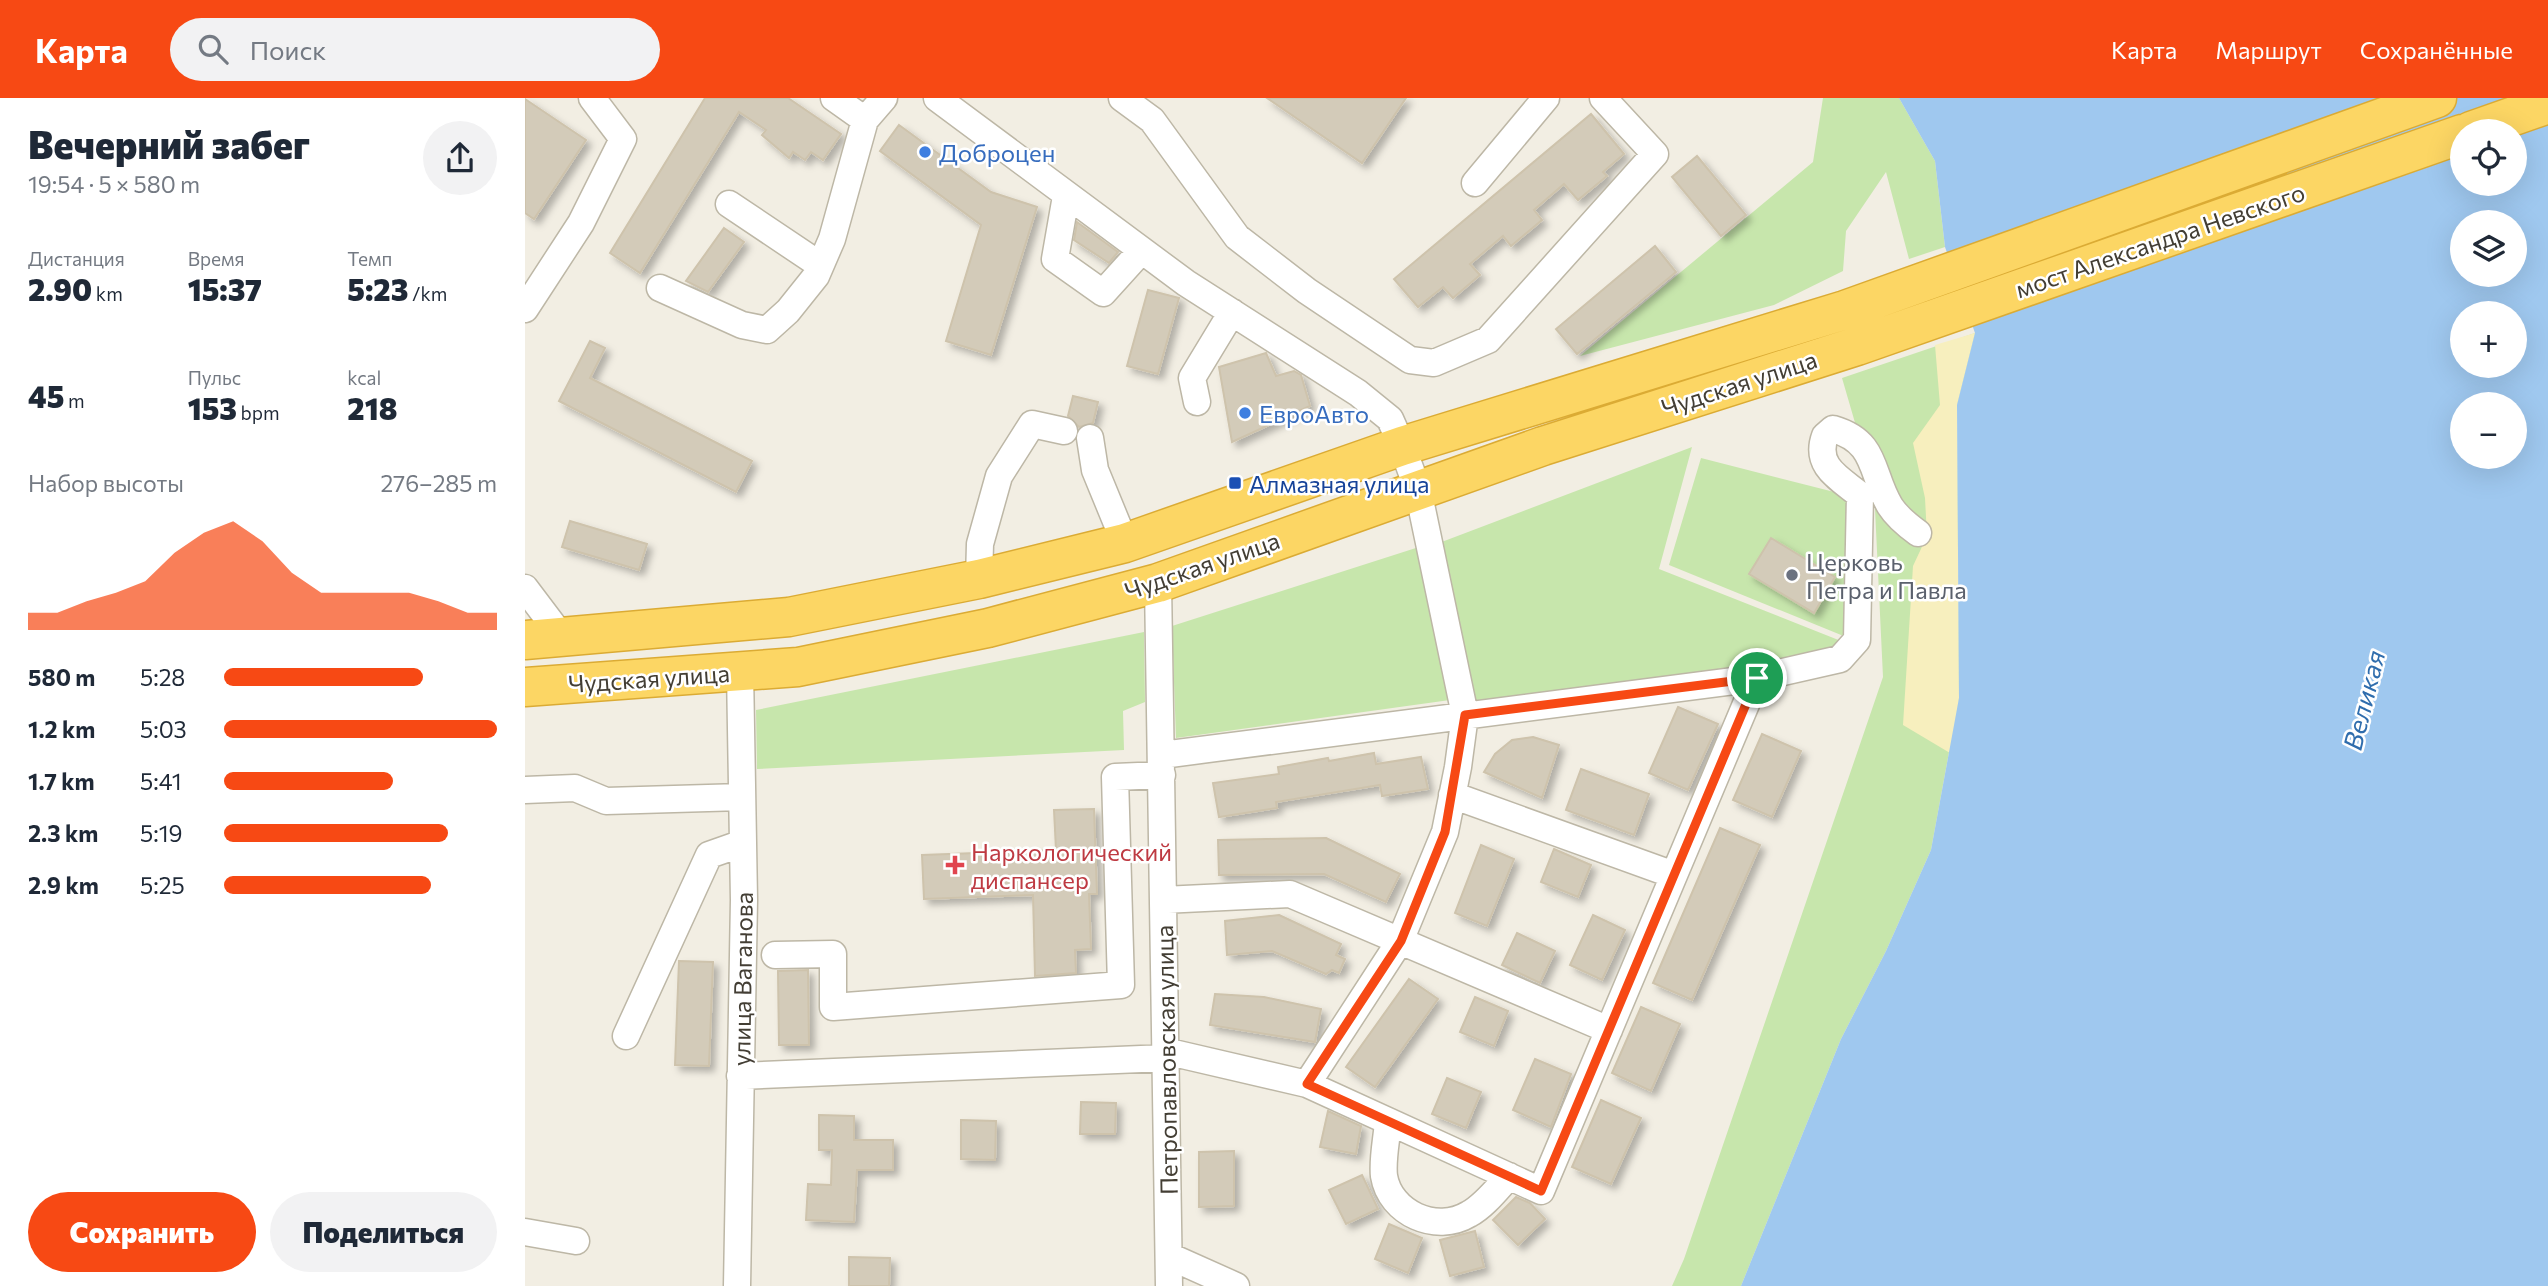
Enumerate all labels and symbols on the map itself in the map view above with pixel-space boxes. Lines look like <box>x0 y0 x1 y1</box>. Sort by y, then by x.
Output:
place label: Доброцен <box>939 138 1055 167</box>
marker: Доброцен <box>917 144 933 160</box>
street label: мост Александра Невского <box>2011 177 2309 303</box>
street label: Чудская улица <box>1658 344 1820 422</box>
place label: ЕвроАвто <box>1259 399 1369 428</box>
marker: ЕвроАвто <box>1237 405 1253 421</box>
place label: Алмазная улица <box>1249 469 1430 498</box>
marker: Алмазная улица <box>1227 475 1243 491</box>
street label: Чудская улица <box>1121 525 1283 605</box>
place label: Церковь Петра и Павла <box>1806 547 1967 604</box>
marker: Церковь Петра и Павла <box>1784 567 1800 583</box>
water label: Великая <box>2336 647 2390 753</box>
pin <box>1727 648 1787 708</box>
street label: Чудская улица <box>567 658 731 698</box>
place label: Наркологический диспансер <box>971 837 1172 894</box>
marker: Наркологический диспансер <box>945 855 965 875</box>
street label: улица Ваганова <box>726 892 758 1066</box>
street label: Петропавловская улица <box>1149 925 1183 1195</box>

